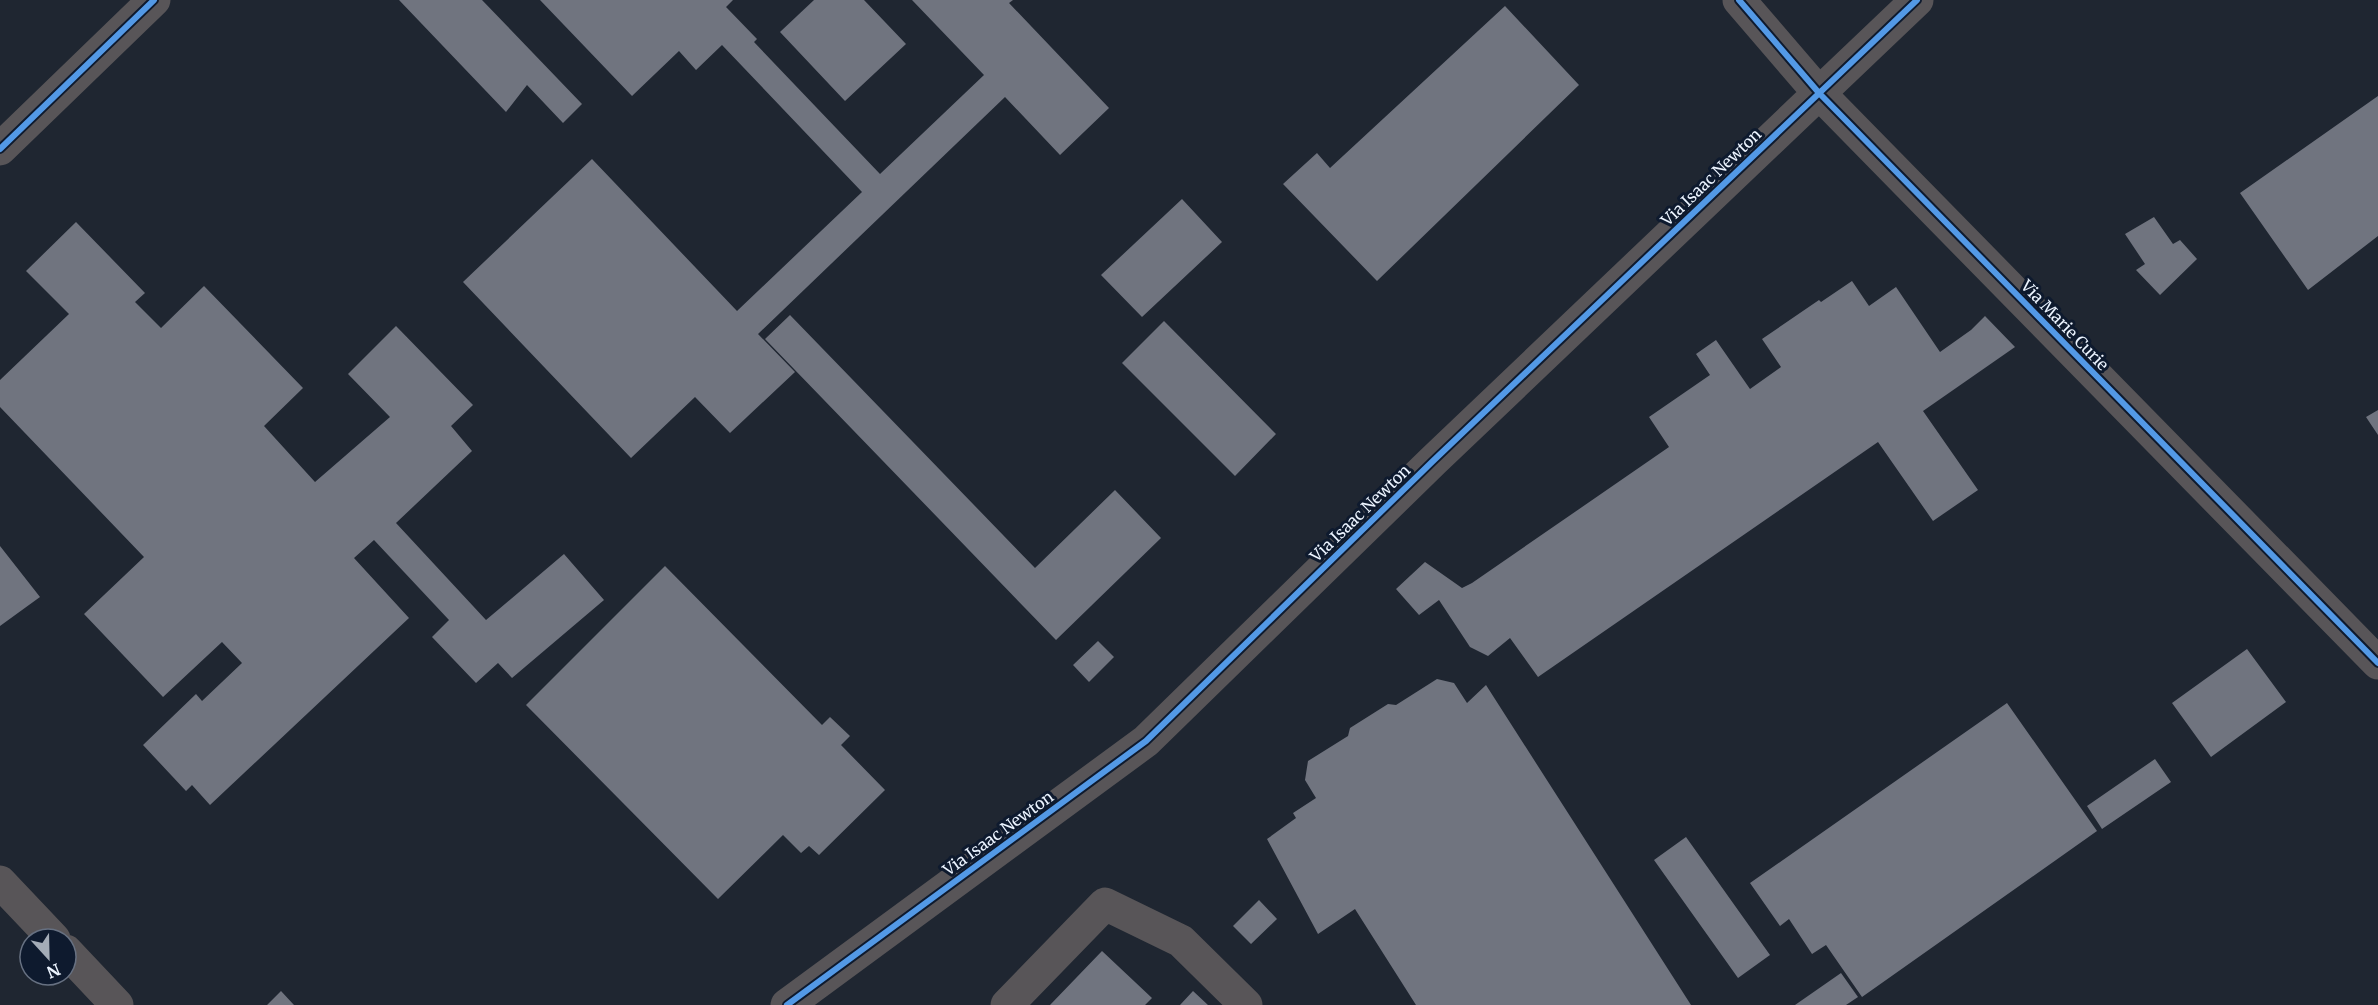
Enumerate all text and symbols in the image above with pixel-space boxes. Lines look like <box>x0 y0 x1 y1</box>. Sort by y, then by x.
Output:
street label: Via Isaac Newton <box>1656 124 1766 231</box>
street label: Via Marie Curie <box>2016 275 2113 374</box>
street label: Via Isaac Newton <box>1305 460 1415 567</box>
street label: Via Isaac Newton <box>938 786 1057 880</box>
north arrow <box>18 927 78 987</box>
text: N <box>44 959 63 983</box>

